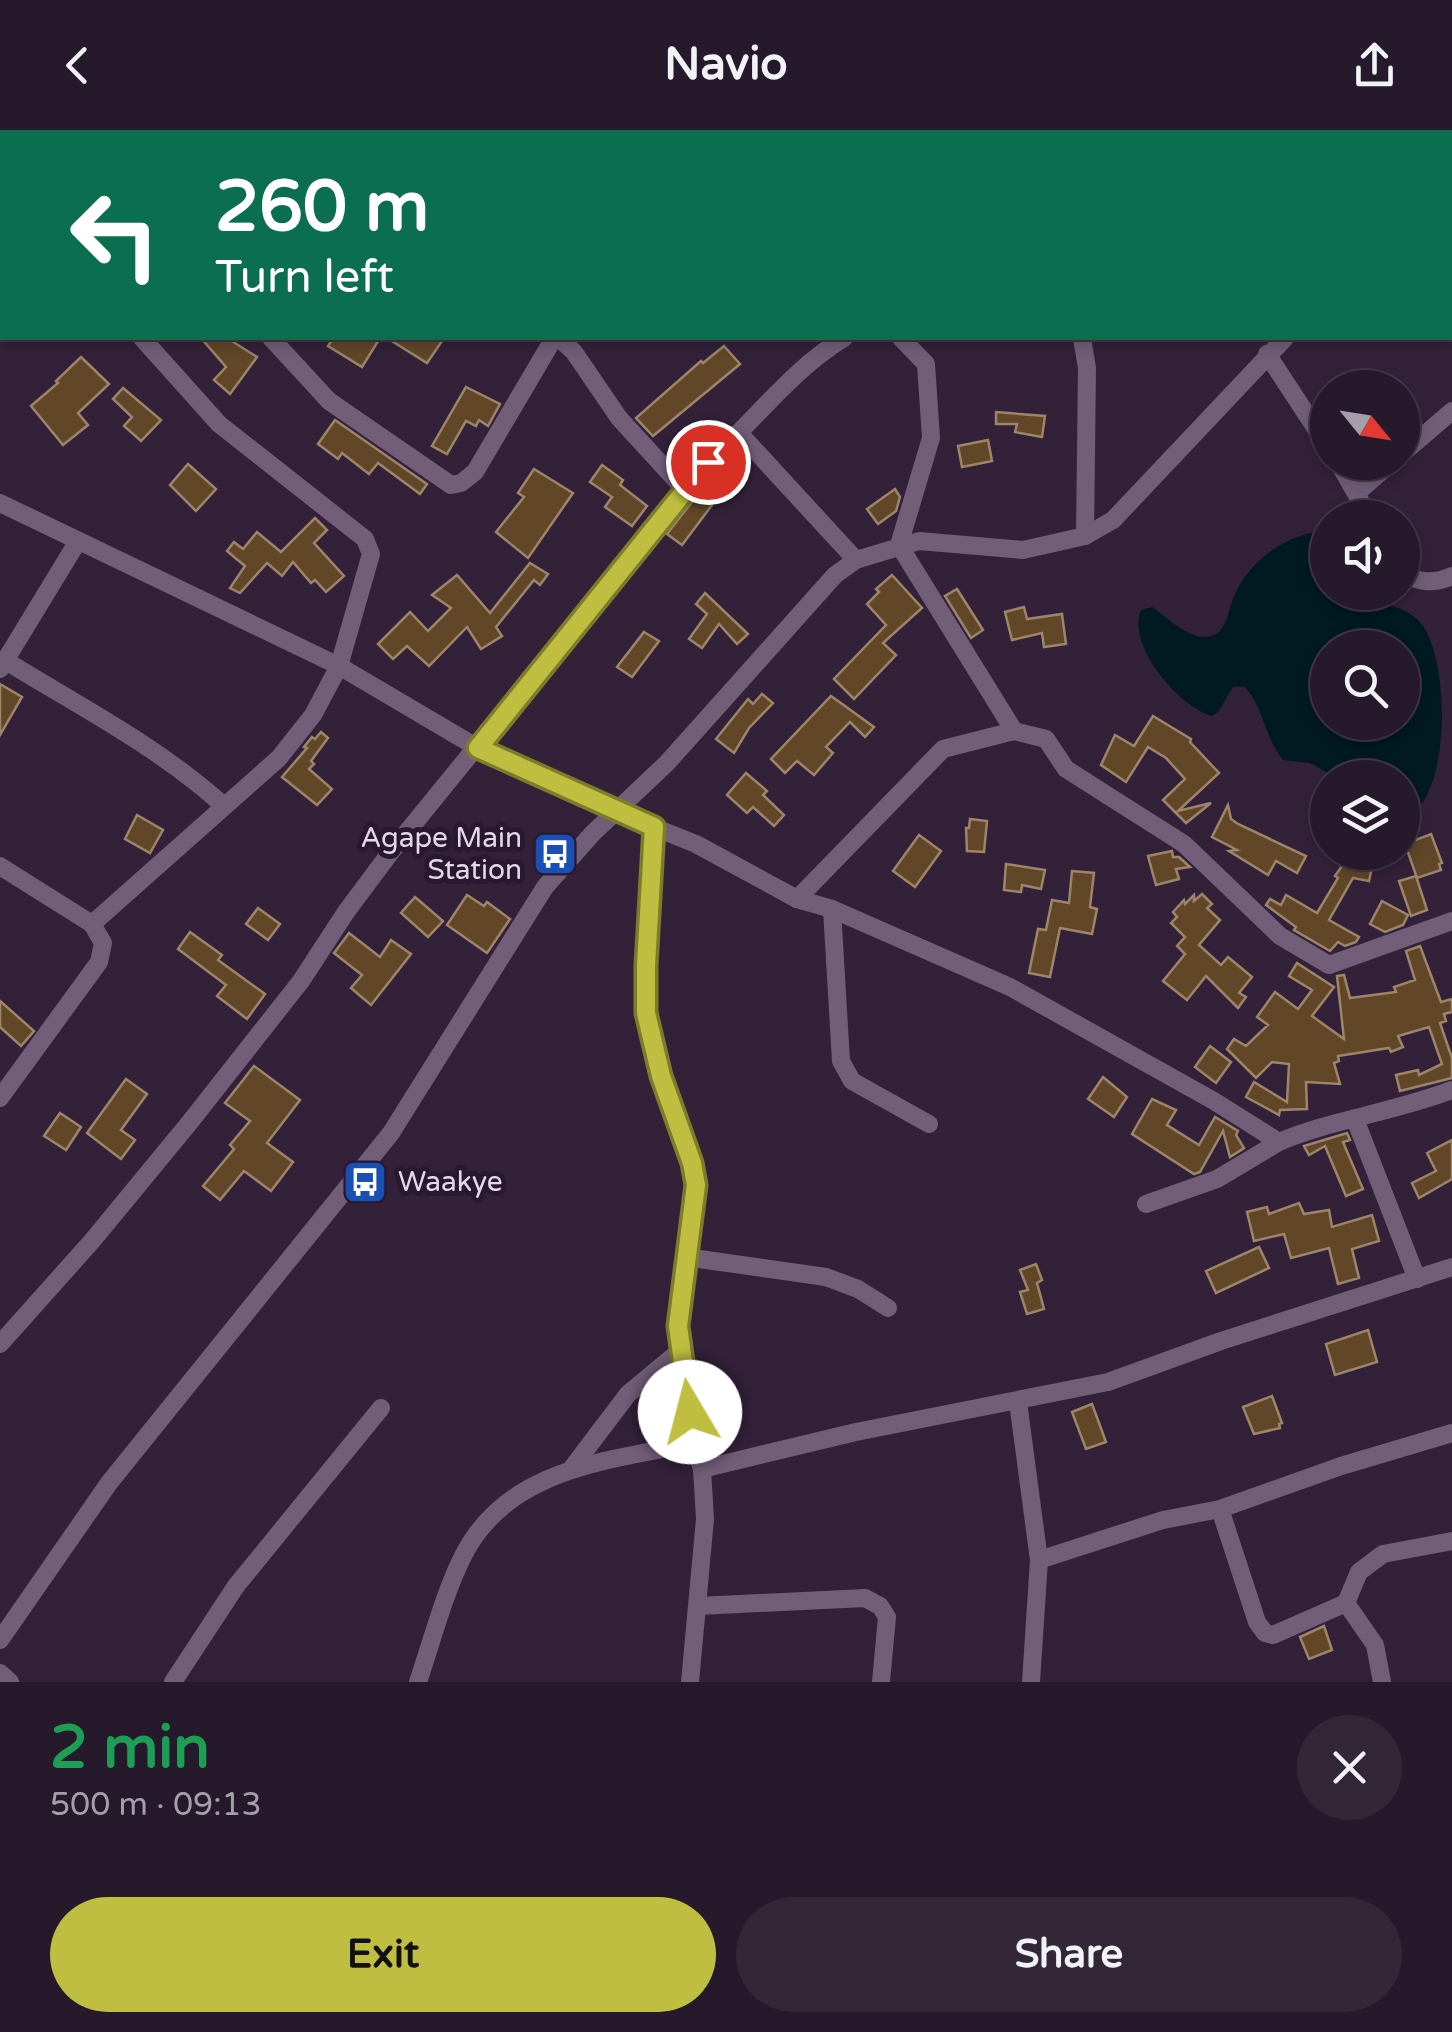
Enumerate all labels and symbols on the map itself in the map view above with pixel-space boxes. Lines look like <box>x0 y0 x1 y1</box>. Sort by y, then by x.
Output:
north arrow <box>1310 370 1420 480</box>
pin <box>666 420 751 505</box>
place label: Agape Main Station <box>360 821 522 887</box>
bus stop icon: Agape Main Station <box>532 831 578 877</box>
bus stop icon: Waakye <box>342 1159 388 1205</box>
place label: Waakye <box>398 1165 503 1199</box>
position arrow <box>638 1360 742 1464</box>

